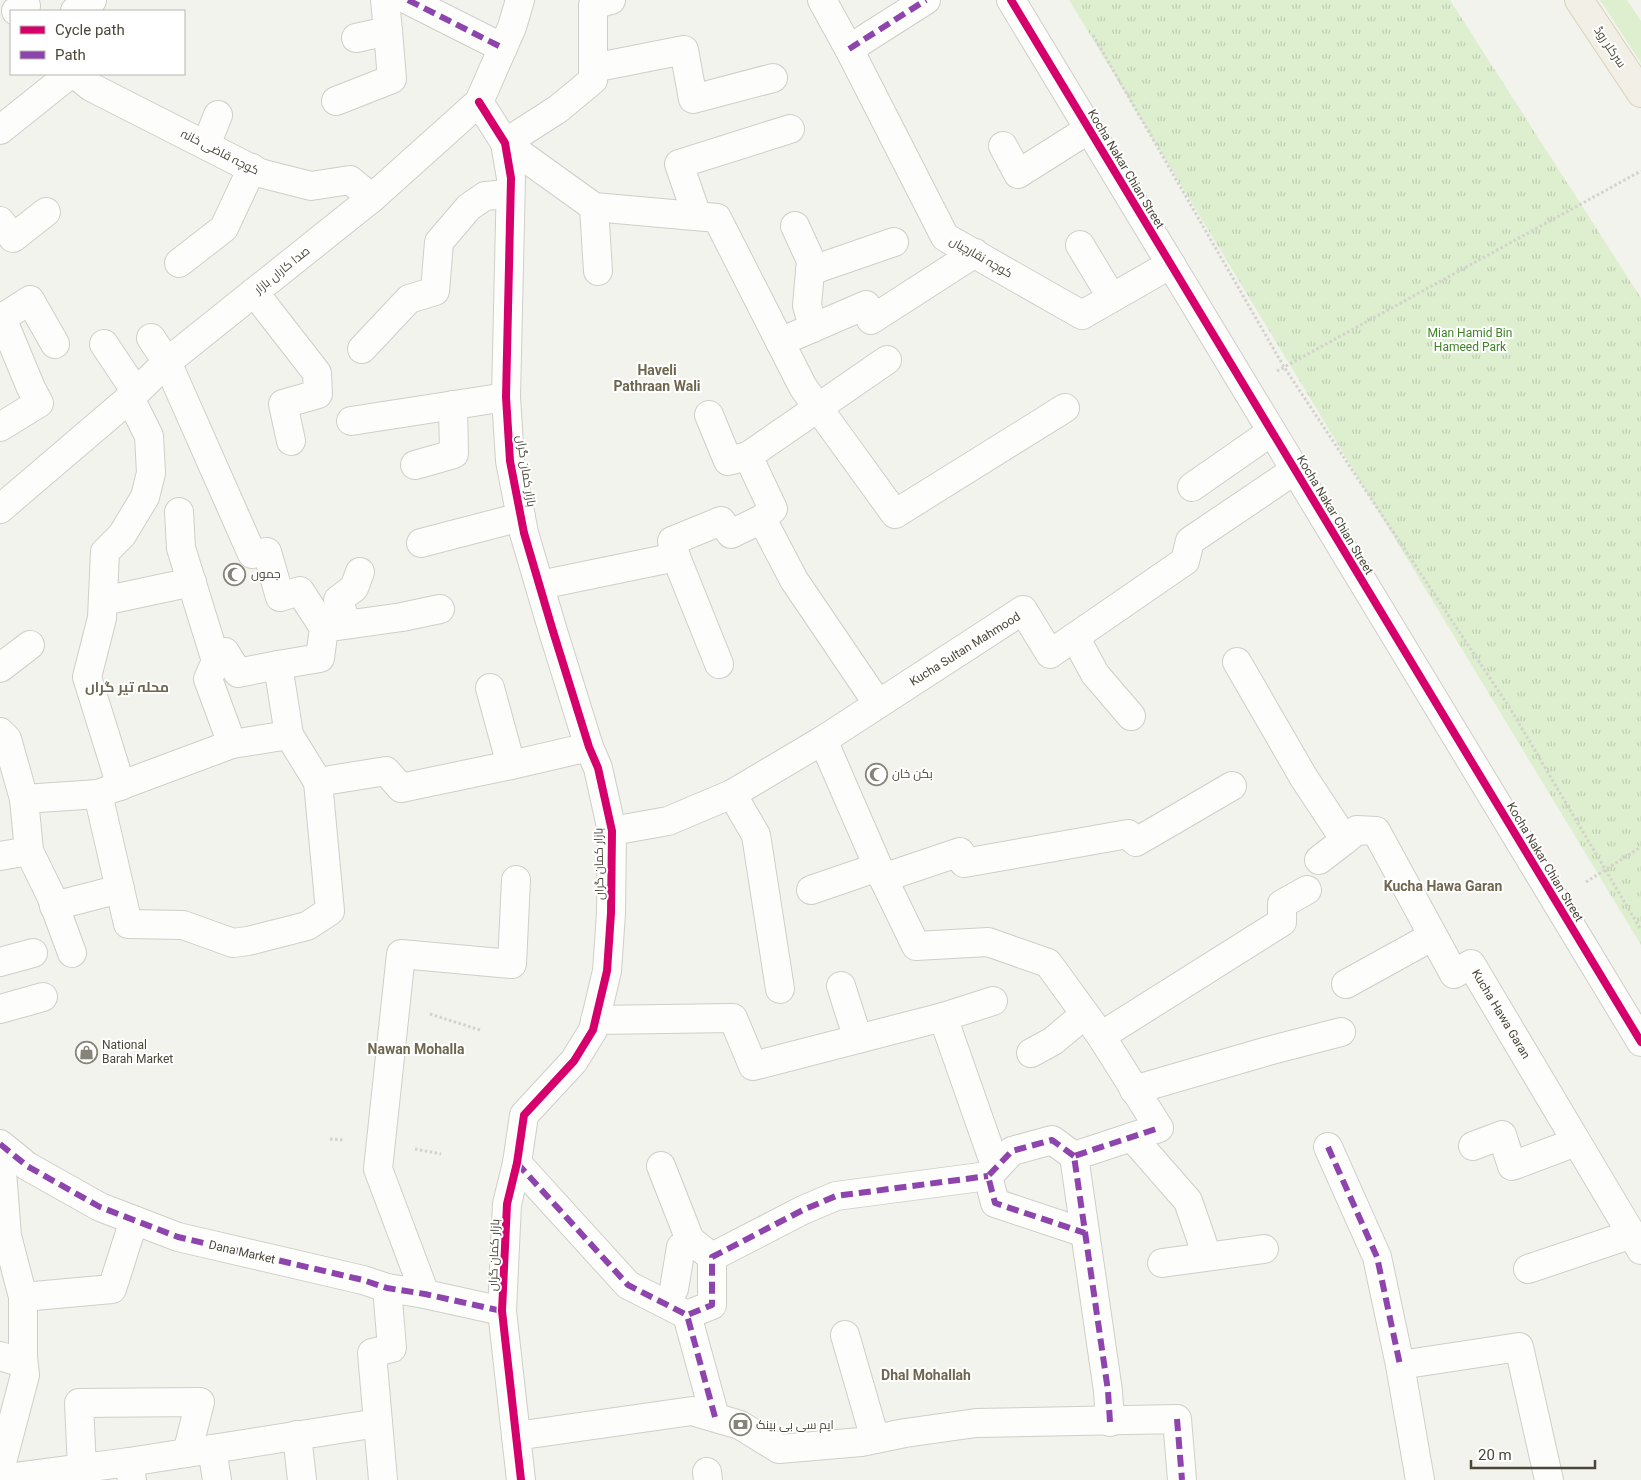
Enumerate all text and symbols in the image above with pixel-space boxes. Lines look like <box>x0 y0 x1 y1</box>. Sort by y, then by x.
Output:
legend <box>10 10 185 75</box>
text: Cycle path <box>55 21 125 39</box>
street label: سرکلر روڈ <box>1591 24 1629 70</box>
text: Path <box>55 46 86 64</box>
street label: Kocha Nakar Chian Street <box>1085 107 1167 231</box>
street label: کوچہ قاضی خانہ <box>178 126 261 179</box>
street label: کوچہ نقارچیاں <box>946 233 1015 282</box>
street label: صدا کاراں بازار <box>251 243 313 297</box>
park label: Mian Hamid Bin Hameed Park <box>1428 326 1512 354</box>
district label: Haveli Pathraan Wali <box>613 362 701 394</box>
street label: بازار کمان گراں <box>513 434 539 508</box>
street label: Kocha Nakar Chian Street <box>1294 453 1376 577</box>
mosque icon: جموں <box>223 562 247 586</box>
place label: جموں <box>251 567 281 581</box>
street label: Kucha Sultan Mahmood <box>907 609 1023 689</box>
district label: محلہ تیر گراں <box>85 679 169 696</box>
mosque icon: بکن خان <box>864 762 888 786</box>
place label: بکن خان <box>892 767 933 781</box>
street label: Kocha Nakar Chian Street <box>1504 800 1586 924</box>
street label: بازار کمان گراں <box>591 828 607 900</box>
district label: Kucha Hawa Garan <box>1384 878 1502 894</box>
street label: Kucha Hawa Garan <box>1469 967 1533 1061</box>
place label: National Barah Market <box>102 1038 173 1066</box>
shop icon: National Barah Market <box>74 1040 98 1064</box>
district label: Nawan Mohalla <box>368 1041 465 1057</box>
street label: بازار کمان گراں <box>486 1219 502 1291</box>
street label: Dana Market <box>207 1238 277 1266</box>
district label: Dhal Mohallah <box>881 1367 971 1383</box>
bank icon: ایم سی بی بینک <box>728 1413 752 1437</box>
place label: ایم سی بی بینک <box>756 1418 834 1433</box>
scale bar <box>1471 1438 1595 1470</box>
text: 20 m <box>1478 1446 1512 1464</box>

